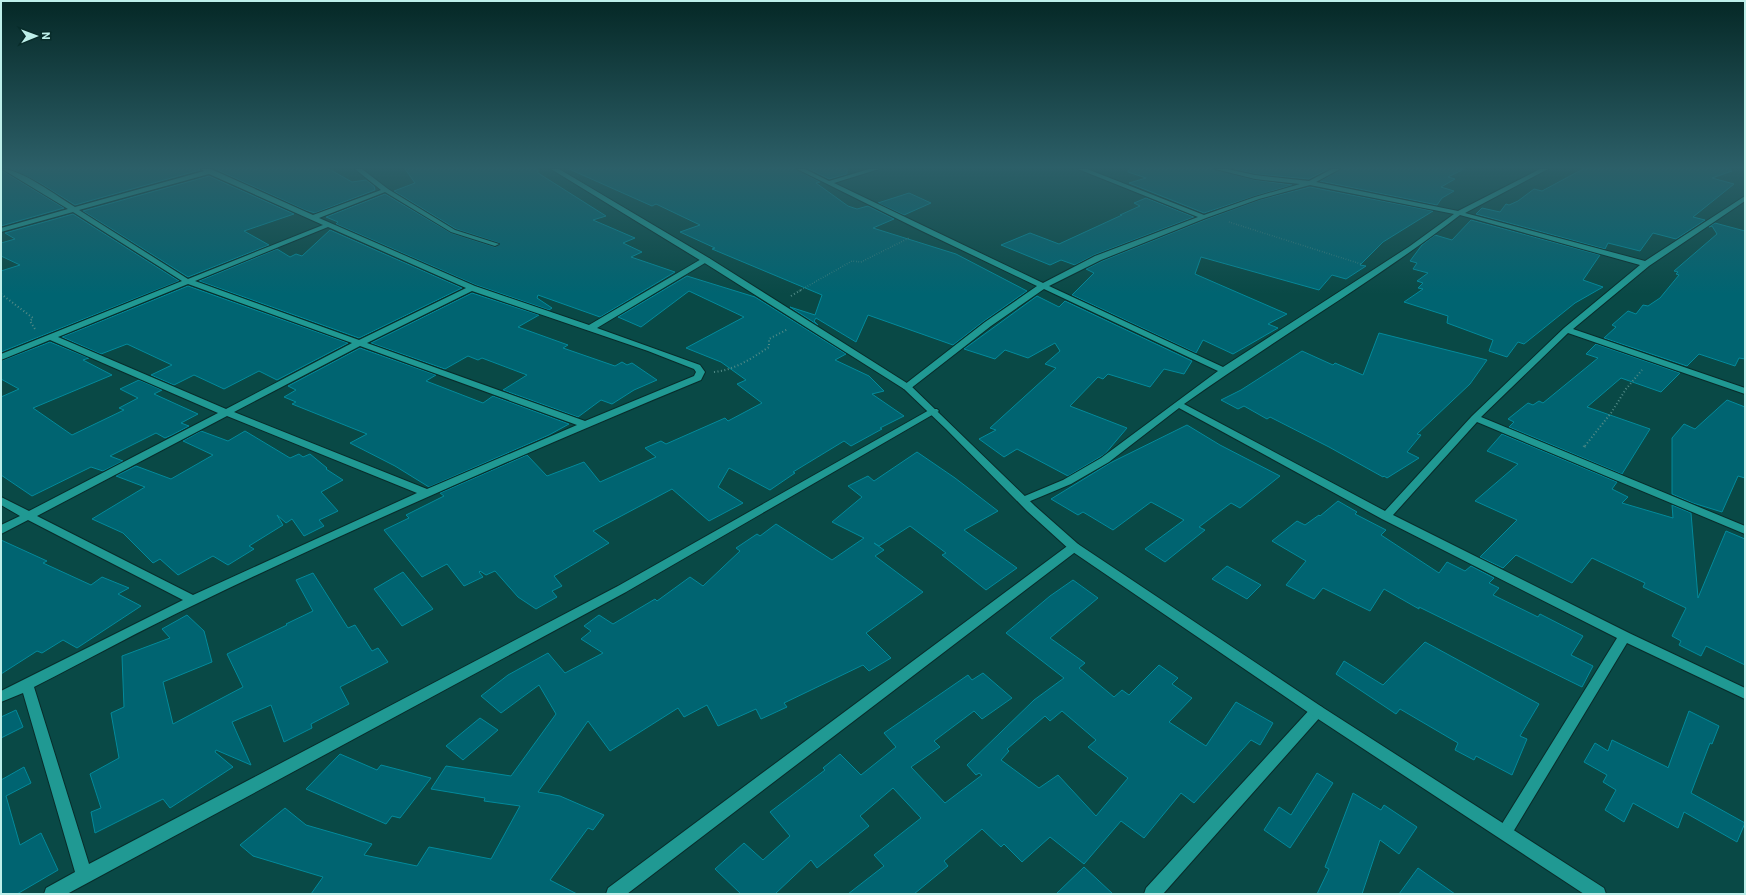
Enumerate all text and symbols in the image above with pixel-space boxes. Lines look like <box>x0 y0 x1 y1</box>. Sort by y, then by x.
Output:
north arrow <box>16 16 56 56</box>
text: N <box>39 32 52 40</box>

